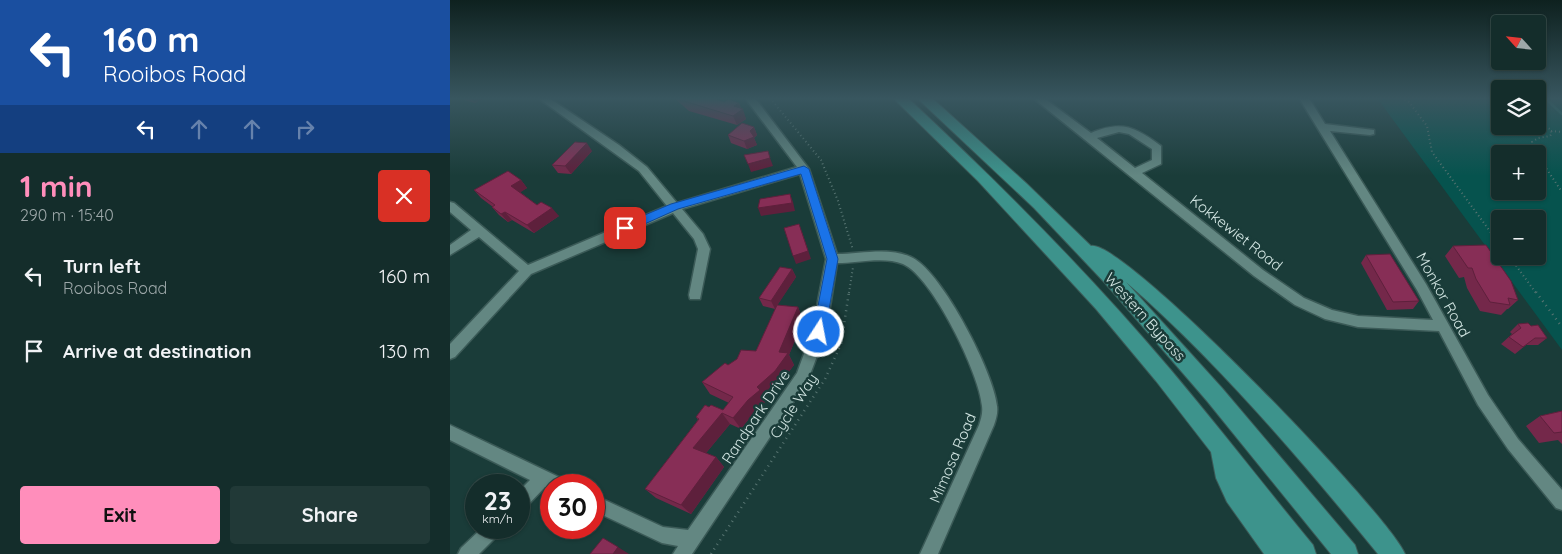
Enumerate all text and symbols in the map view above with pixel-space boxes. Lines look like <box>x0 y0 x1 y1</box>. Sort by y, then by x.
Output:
north arrow <box>1491 15 1546 70</box>
map controls <box>1491 15 1546 265</box>
text: 160 m <box>103 17 200 61</box>
icon: left <box>20 20 85 85</box>
text: Rooibos Road <box>103 60 246 88</box>
button: layers <box>1491 80 1546 135</box>
icon: left <box>132 115 160 143</box>
icon: ahead <box>185 115 213 143</box>
icon: ahead <box>238 115 266 143</box>
icon: right <box>291 115 319 143</box>
button: + <box>1491 145 1546 200</box>
text: 1 min <box>20 167 93 205</box>
button: close <box>378 170 430 222</box>
street label: Kokkewiet Road <box>1186 191 1286 275</box>
text: 290 m · 15:40 <box>20 205 114 225</box>
pin <box>604 207 646 249</box>
button: − <box>1491 210 1546 265</box>
icon: arrive <box>611 214 639 242</box>
street label: Monkor Road <box>1412 249 1475 340</box>
text: Turn left <box>63 254 141 278</box>
icon: left <box>20 262 48 290</box>
text: 160 m <box>379 264 430 288</box>
street label: Western Bypass <box>1101 269 1190 365</box>
text: Rooibos Road <box>63 278 167 298</box>
position arrow <box>792 305 844 357</box>
icon: arrive <box>20 337 48 365</box>
text: Arrive at destination <box>63 339 252 363</box>
text: 130 m <box>379 339 430 363</box>
street label: Randpark Drive <box>717 366 794 467</box>
street label: Cycle Way <box>765 370 822 442</box>
street label: Mimosa Road <box>925 410 980 506</box>
speed limit sign: 30 <box>540 474 605 539</box>
text: 23 <box>484 485 511 516</box>
button: Exit <box>20 486 220 544</box>
button: Share <box>230 486 430 544</box>
text: km/h <box>482 511 513 526</box>

